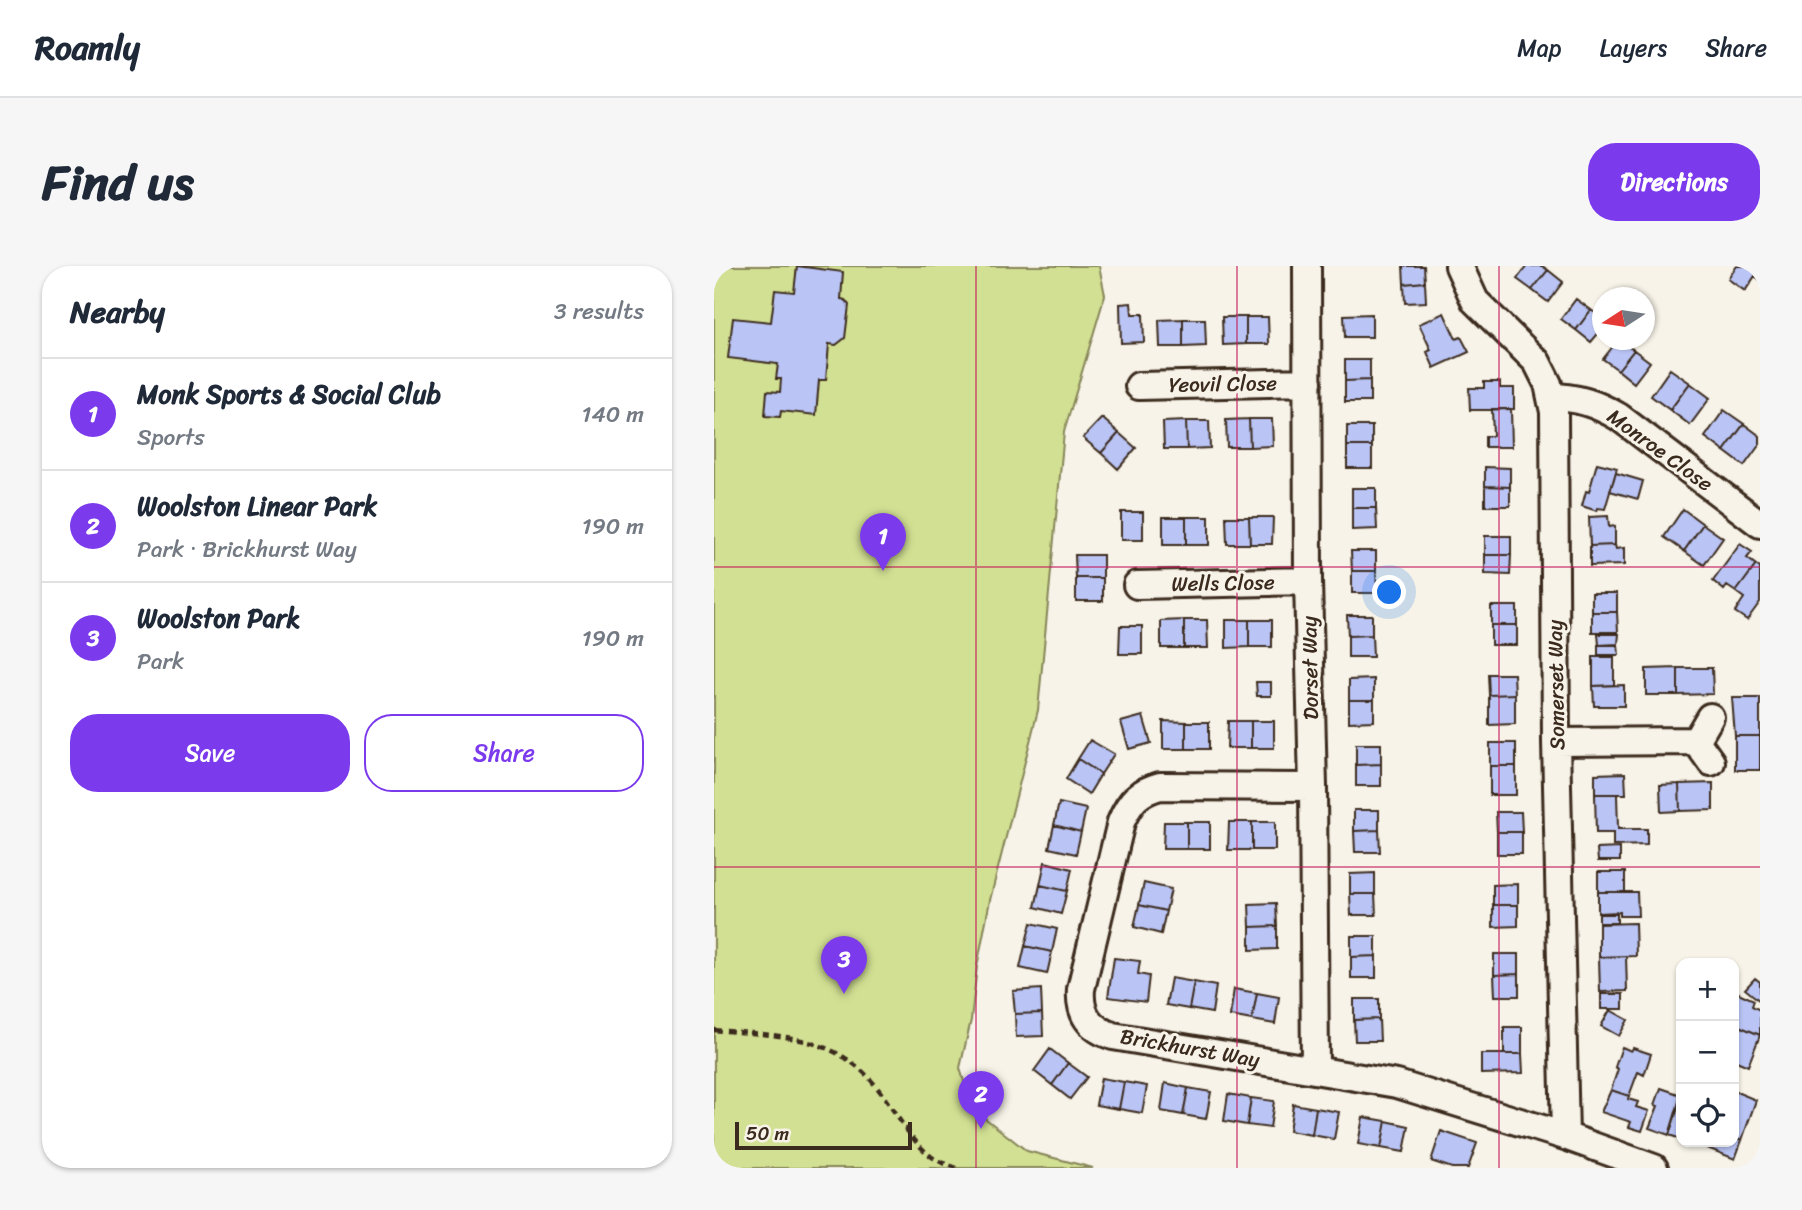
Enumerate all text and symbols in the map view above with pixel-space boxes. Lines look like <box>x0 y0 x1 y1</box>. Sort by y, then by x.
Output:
text: Roamly <box>35 19 140 77</box>
text: Map <box>1517 27 1562 69</box>
text: Layers <box>1600 27 1667 69</box>
text: Share <box>1705 27 1767 69</box>
text: Find us <box>42 139 194 226</box>
button: Directions <box>1588 143 1760 221</box>
text: Nearby <box>70 285 165 339</box>
north arrow <box>1592 287 1655 350</box>
text: 3 results <box>554 291 644 332</box>
street label: Yeovil Close <box>1169 364 1278 404</box>
text: Monk Sports & Social Club <box>137 371 441 417</box>
text: 1 <box>88 394 98 435</box>
text: 140 m <box>582 394 644 435</box>
street label: Monroe Close <box>1599 398 1722 502</box>
text: Sports <box>137 417 205 458</box>
text: Woolston Linear Park <box>137 483 377 529</box>
text: 2 <box>86 506 100 547</box>
text: 190 m <box>582 506 644 547</box>
pin: 1 <box>860 513 906 571</box>
text: Park · Brickhurst Way <box>137 529 357 570</box>
street label: Wells Close <box>1171 563 1275 603</box>
your location <box>1372 575 1406 609</box>
text: Woolston Park <box>137 595 300 641</box>
street label: Dorset Way <box>1290 616 1330 720</box>
text: 3 <box>87 618 99 659</box>
text: 190 m <box>582 618 644 659</box>
street label: Somerset Way <box>1536 619 1576 751</box>
text: Park <box>137 641 184 682</box>
button: Save <box>70 714 350 792</box>
button: Share <box>364 714 644 792</box>
pin: 3 <box>821 936 867 994</box>
map controls <box>1676 958 1739 1147</box>
button: + <box>1676 958 1739 1021</box>
street label: Brickhurst Way <box>1117 1017 1263 1079</box>
button: − <box>1676 1021 1739 1084</box>
pin: 2 <box>958 1071 1004 1129</box>
button: locate <box>1676 1084 1739 1147</box>
text: 50 m <box>746 1117 789 1150</box>
scale bar <box>735 1119 912 1151</box>

